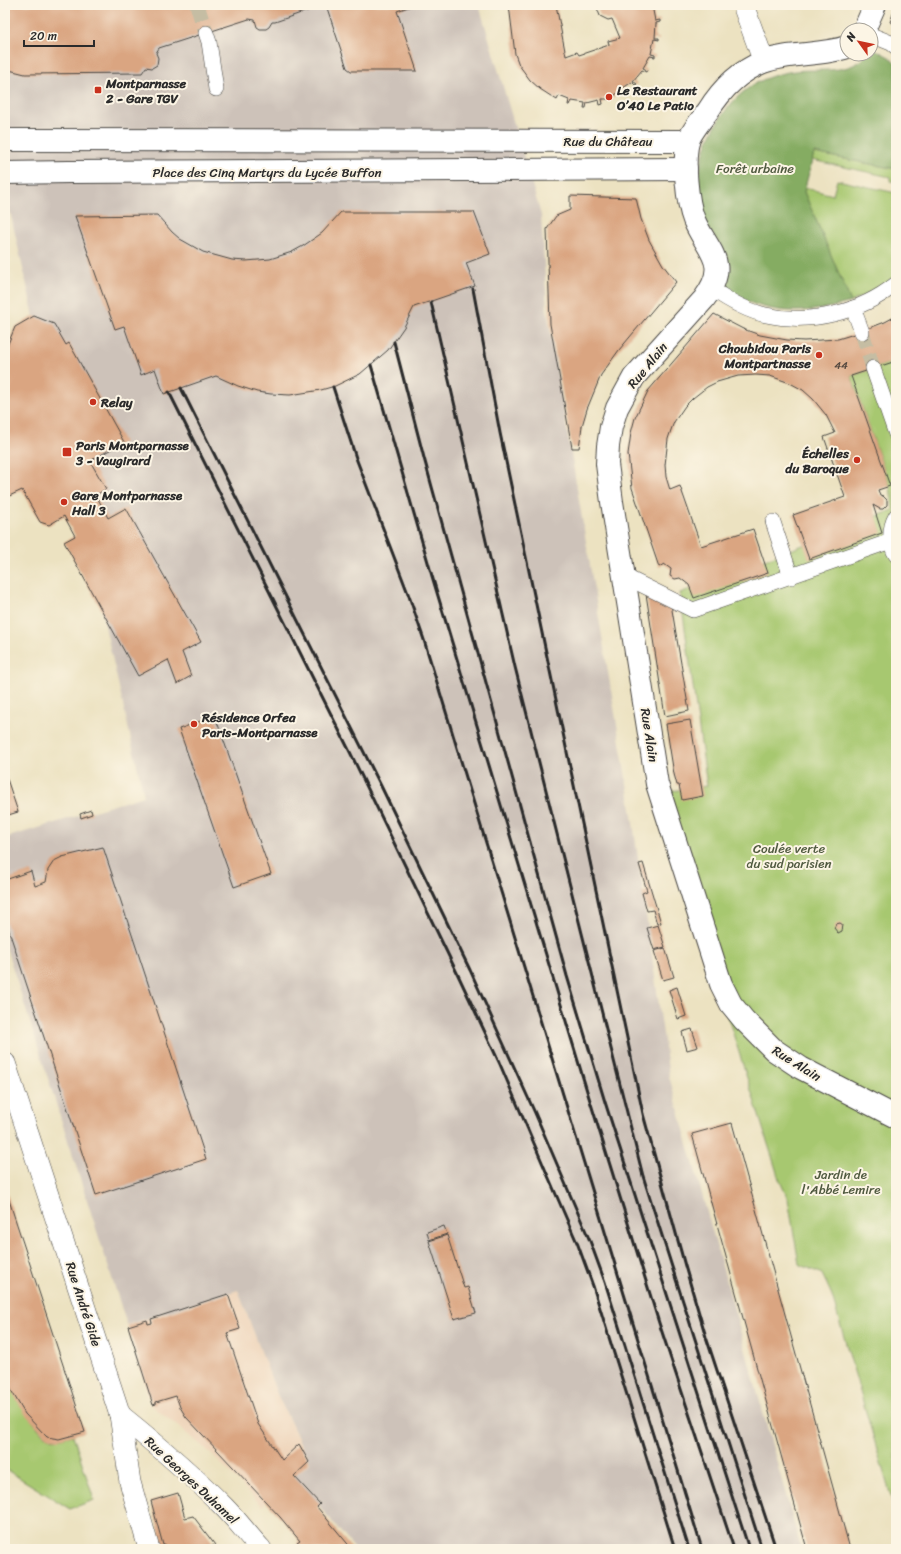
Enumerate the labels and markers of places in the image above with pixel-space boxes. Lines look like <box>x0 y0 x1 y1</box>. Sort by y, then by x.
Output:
place label: Montparnasse 2 - Gare TGV <box>105 72 186 110</box>
place label: Le Restaurant O’40 Le Patio <box>616 79 698 117</box>
marker: Montparnasse 2 - Gare TGV <box>93 85 103 95</box>
marker: Le Restaurant O’40 Le Patio <box>604 92 614 102</box>
place label: Choubidou Paris Montpartnasse <box>718 337 812 375</box>
marker: Choubidou Paris Montpartnasse <box>814 350 824 360</box>
place label: Relay <box>100 391 134 414</box>
marker: Relay <box>88 397 98 407</box>
place label: Paris Montparnasse 3 - Vaugirard <box>75 434 190 472</box>
place label: Échelles du Baroque <box>785 442 850 480</box>
marker: Paris Montparnasse 3 - Vaugirard <box>61 446 73 458</box>
marker: Échelles du Baroque <box>852 455 862 465</box>
place label: Gare Montparnasse Hall 3 <box>71 484 183 522</box>
marker: Gare Montparnasse Hall 3 <box>59 497 69 507</box>
place label: Résidence Orfea Paris-Montparnasse <box>201 706 318 744</box>
marker: Résidence Orfea Paris-Montparnasse <box>189 719 199 729</box>

